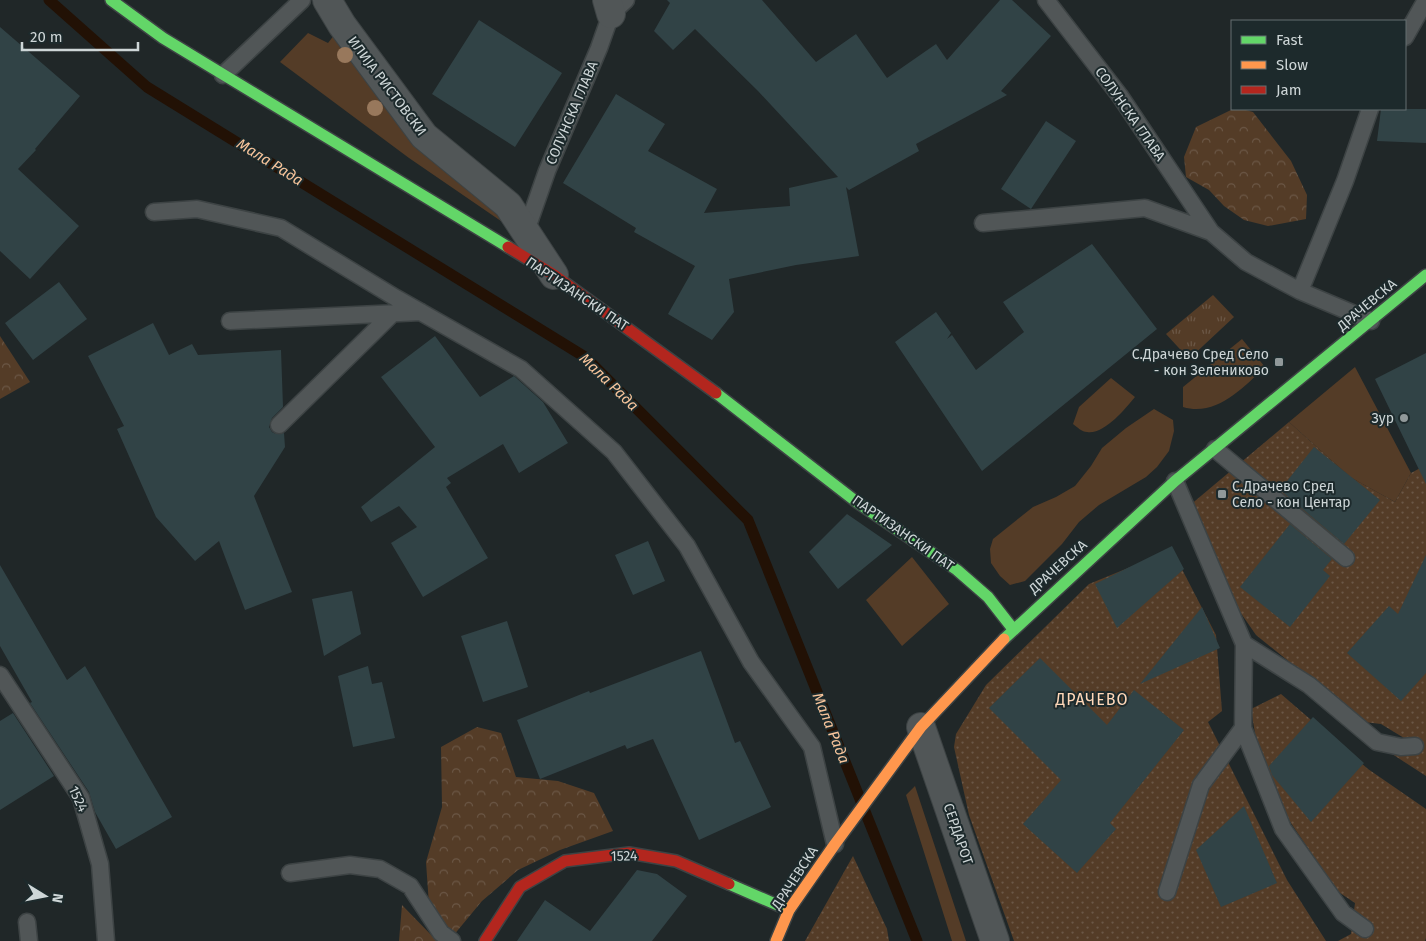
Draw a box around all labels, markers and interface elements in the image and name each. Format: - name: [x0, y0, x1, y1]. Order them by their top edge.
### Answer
- scale bar: [22, 20, 139, 52]
- legend: [1231, 20, 1406, 110]
- text: 20 m: [30, 28, 63, 46]
- text: Fast: [1276, 31, 1303, 49]
- street label: ИЛИЈА РИСТОВСКИ: [344, 33, 430, 139]
- text: Slow: [1276, 56, 1308, 74]
- street label: СОЛУНСКА ГЛАВА: [543, 59, 601, 167]
- street label: СОЛУНСКА ГЛАВА: [1091, 64, 1169, 164]
- text: Jam: [1276, 81, 1302, 99]
- water label: Мала Рада: [233, 135, 307, 189]
- street label: ПАРТИЗАНСКИ ПАТ: [522, 253, 632, 335]
- street label: ДРАЧЕВСКА: [1333, 275, 1400, 335]
- place label: С.Драчево Сред Село - кон Зелениково: [1132, 346, 1269, 379]
- water label: Мала Рада: [576, 350, 642, 414]
- marker: С.Драчево Сред Село - кон Зелениково: [1273, 356, 1285, 368]
- place label: Зур: [1372, 410, 1394, 427]
- marker: Зур: [1398, 412, 1410, 424]
- place label: С.Драчево Сред Село - кон Центар: [1232, 478, 1351, 511]
- marker: С.Драчево Сред Село - кон Центар: [1216, 488, 1228, 500]
- street label: ПАРТИЗАНСКИ ПАТ: [849, 492, 958, 575]
- street label: ДРАЧЕВСКА: [1025, 537, 1091, 598]
- water label: Мала Рада: [809, 690, 853, 766]
- district label: ДРАЧЕВО: [1054, 690, 1129, 709]
- street label: 1524: [65, 783, 92, 815]
- street label: СЕРДАРОТ: [940, 801, 977, 868]
- street label: ДРАЧЕВСКА: [768, 843, 822, 914]
- street label: 1524: [610, 847, 638, 865]
- north arrow: [20, 871, 70, 921]
- text: N: [48, 892, 66, 904]

